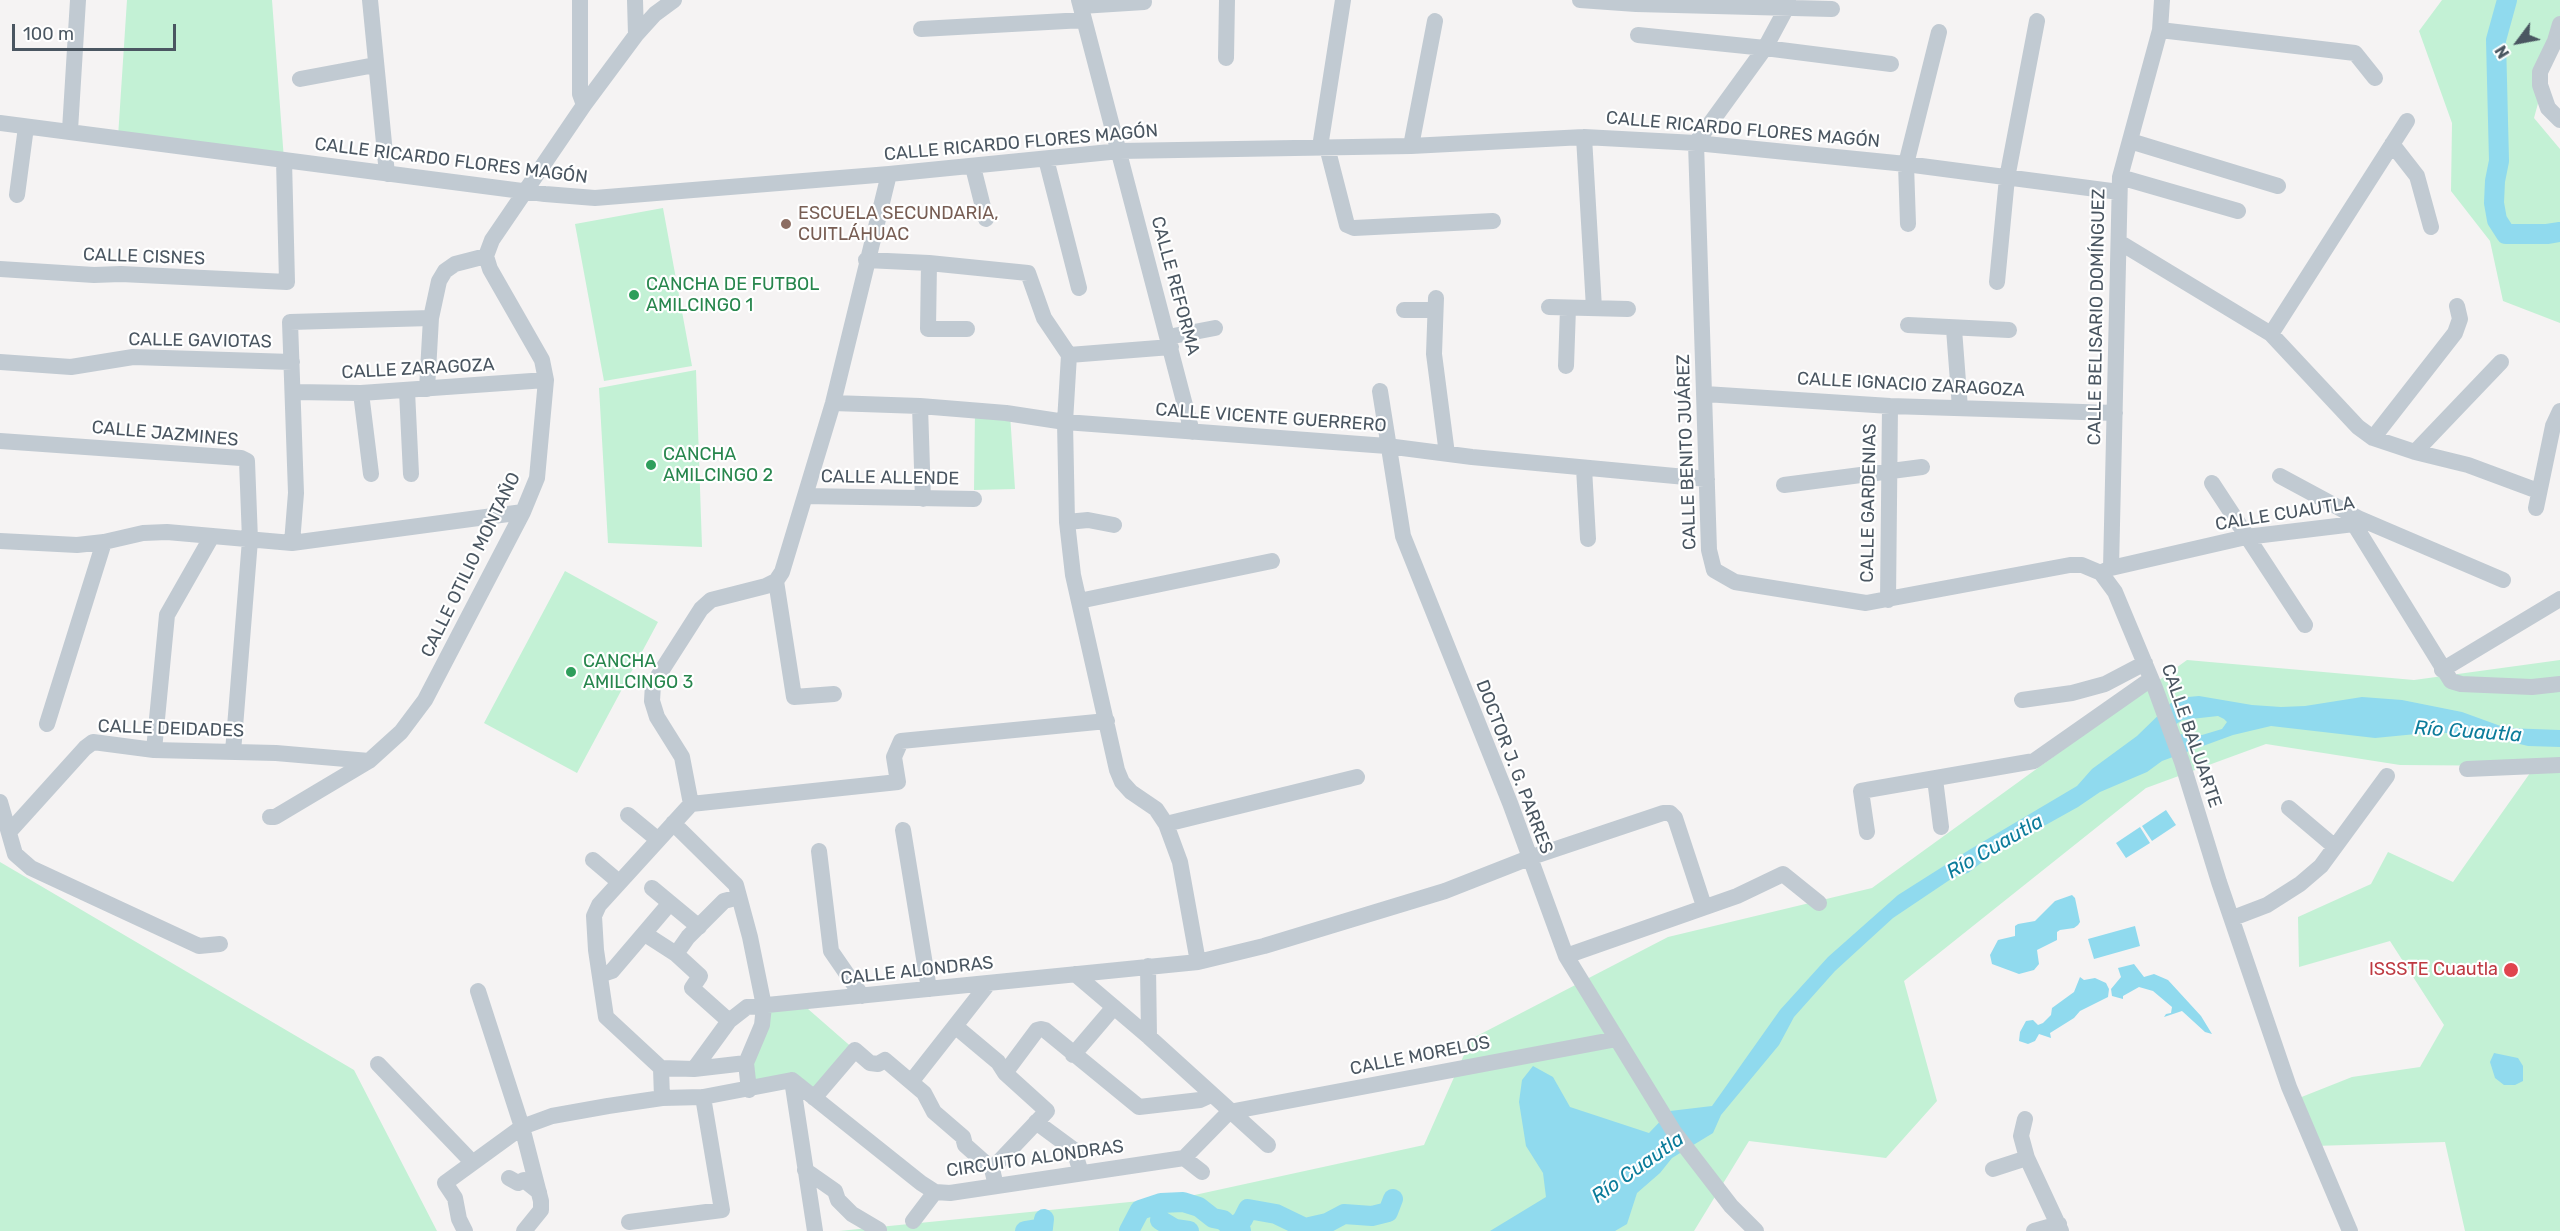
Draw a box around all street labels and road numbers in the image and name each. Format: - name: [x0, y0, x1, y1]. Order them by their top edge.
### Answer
- street label: CALLE RICARDO FLORES MAGÓN: [1605, 107, 1881, 153]
- street label: CALLE RICARDO FLORES MAGÓN: [883, 120, 1159, 166]
- street label: CALLE RICARDO FLORES MAGÓN: [313, 134, 589, 188]
- street label: CALLE BELISARIO DOMÍNGUEZ: [2084, 188, 2110, 446]
- street label: CALLE REFORMA: [1146, 214, 1204, 358]
- street label: CALLE CISNES: [83, 244, 205, 270]
- street label: CALLE GAVIOTAS: [128, 329, 272, 353]
- street label: CALLE ZARAGOZA: [341, 354, 495, 384]
- street label: CALLE BENITO JUÁREZ: [1673, 354, 1701, 550]
- street label: CALLE IGNACIO ZARAGOZA: [1797, 368, 2025, 402]
- street label: CALLE VICENTE GUERRERO: [1155, 399, 1387, 437]
- street label: CALLE JAZMINES: [91, 417, 239, 451]
- street label: CALLE GARDENIAS: [1857, 423, 1881, 583]
- street label: CALLE ALLENDE: [821, 466, 959, 490]
- street label: CALLE OTILIO MONTAÑO: [417, 469, 525, 661]
- street label: CALLE CUAUTLA: [2214, 492, 2356, 536]
- street label: CALLE BALUARTE: [2156, 661, 2226, 811]
- street label: DOCTOR J. G. PARRES: [1471, 677, 1557, 857]
- street label: CALLE DEIDADES: [97, 716, 245, 742]
- street label: CALLE ALONDRAS: [840, 952, 994, 990]
- street label: CALLE MORELOS: [1348, 1032, 1492, 1080]
- street label: CIRCUITO ALONDRAS: [945, 1136, 1125, 1182]

